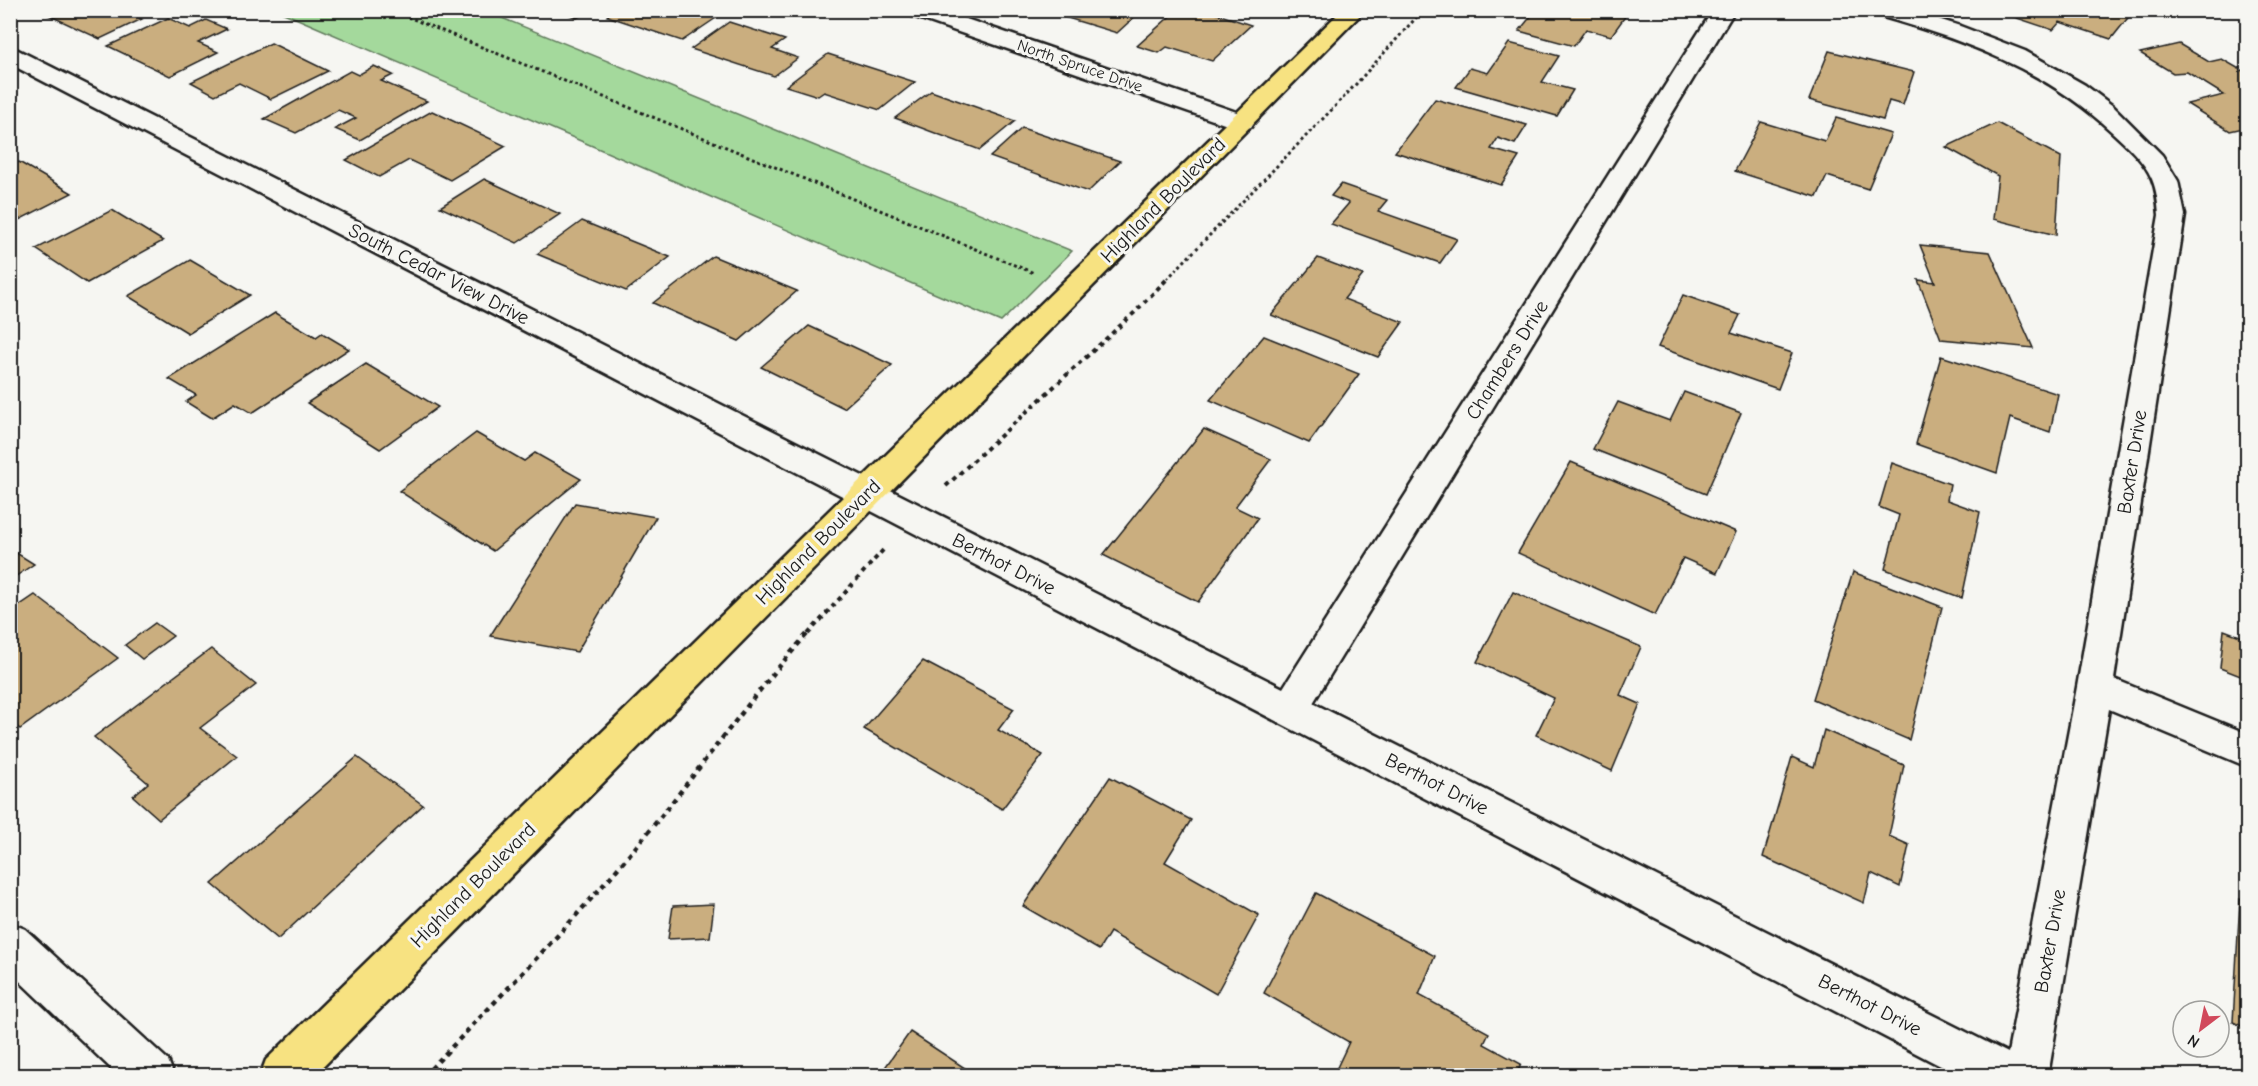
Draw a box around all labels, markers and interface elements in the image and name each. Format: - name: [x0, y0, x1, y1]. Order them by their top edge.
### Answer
- street label: North Spruce Drive: [1015, 36, 1145, 96]
- street label: Highland Boulevard: [1096, 133, 1230, 267]
- street label: South Cedar View Drive: [345, 218, 533, 330]
- street label: Chambers Drive: [1461, 296, 1553, 424]
- street label: Baxter Drive: [2112, 408, 2152, 516]
- street label: Highland Boulevard: [751, 475, 885, 609]
- street label: Berthot Drive: [949, 528, 1059, 600]
- street label: Berthot Drive: [1382, 748, 1492, 820]
- street label: Highland Boulevard: [406, 818, 540, 952]
- street label: Baxter Drive: [2030, 887, 2070, 995]
- street label: Berthot Drive: [1815, 969, 1925, 1041]
- north arrow: [2171, 999, 2231, 1059]
- text: N: [2184, 1030, 2203, 1051]

